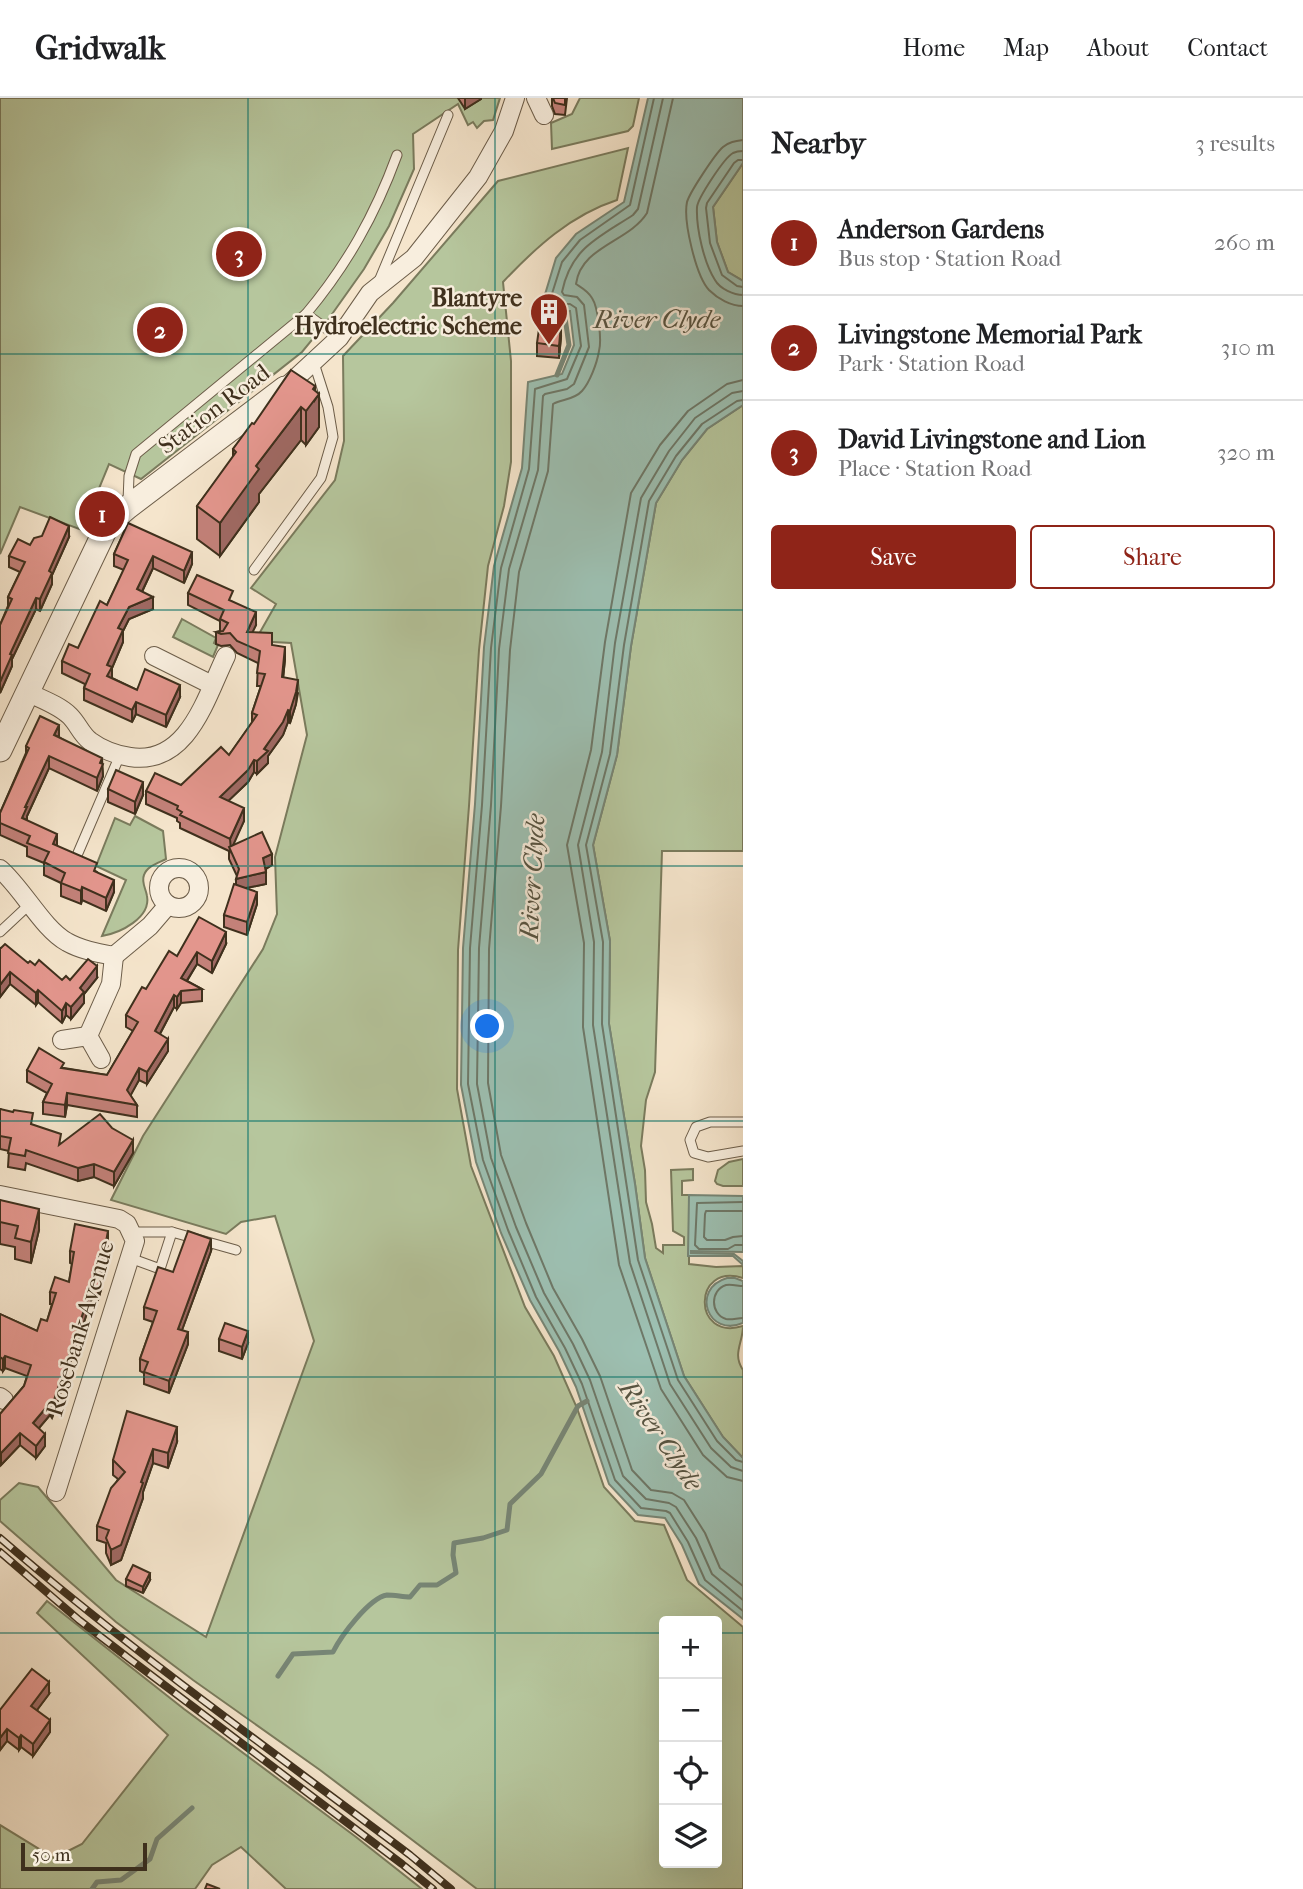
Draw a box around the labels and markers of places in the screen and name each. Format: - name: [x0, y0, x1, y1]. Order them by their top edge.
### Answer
- pin: 3: [216, 228, 262, 280]
- place label: Blantyre Hydroelectric Scheme: [294, 284, 522, 340]
- building icon: Blantyre Hydroelectric Scheme: [528, 291, 570, 346]
- pin: 2: [137, 304, 183, 356]
- pin: 1: [79, 488, 125, 540]

